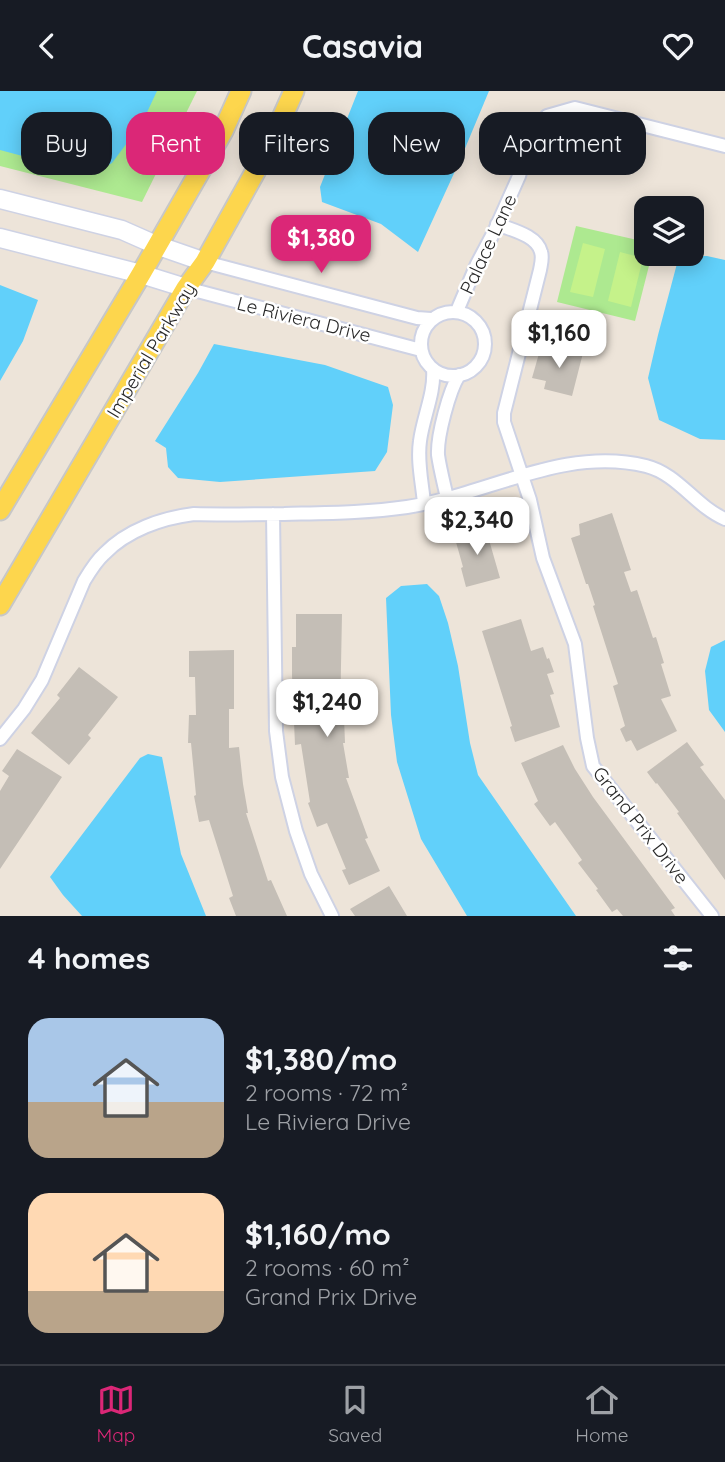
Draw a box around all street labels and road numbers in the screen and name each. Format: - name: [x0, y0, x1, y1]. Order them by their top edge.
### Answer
- street label: Palace Lane: [454, 190, 522, 298]
- street label: Imperial Parkway: [101, 278, 201, 422]
- street label: Le Riviera Drive: [235, 291, 373, 347]
- street label: Grand Prix Drive: [588, 762, 694, 888]

